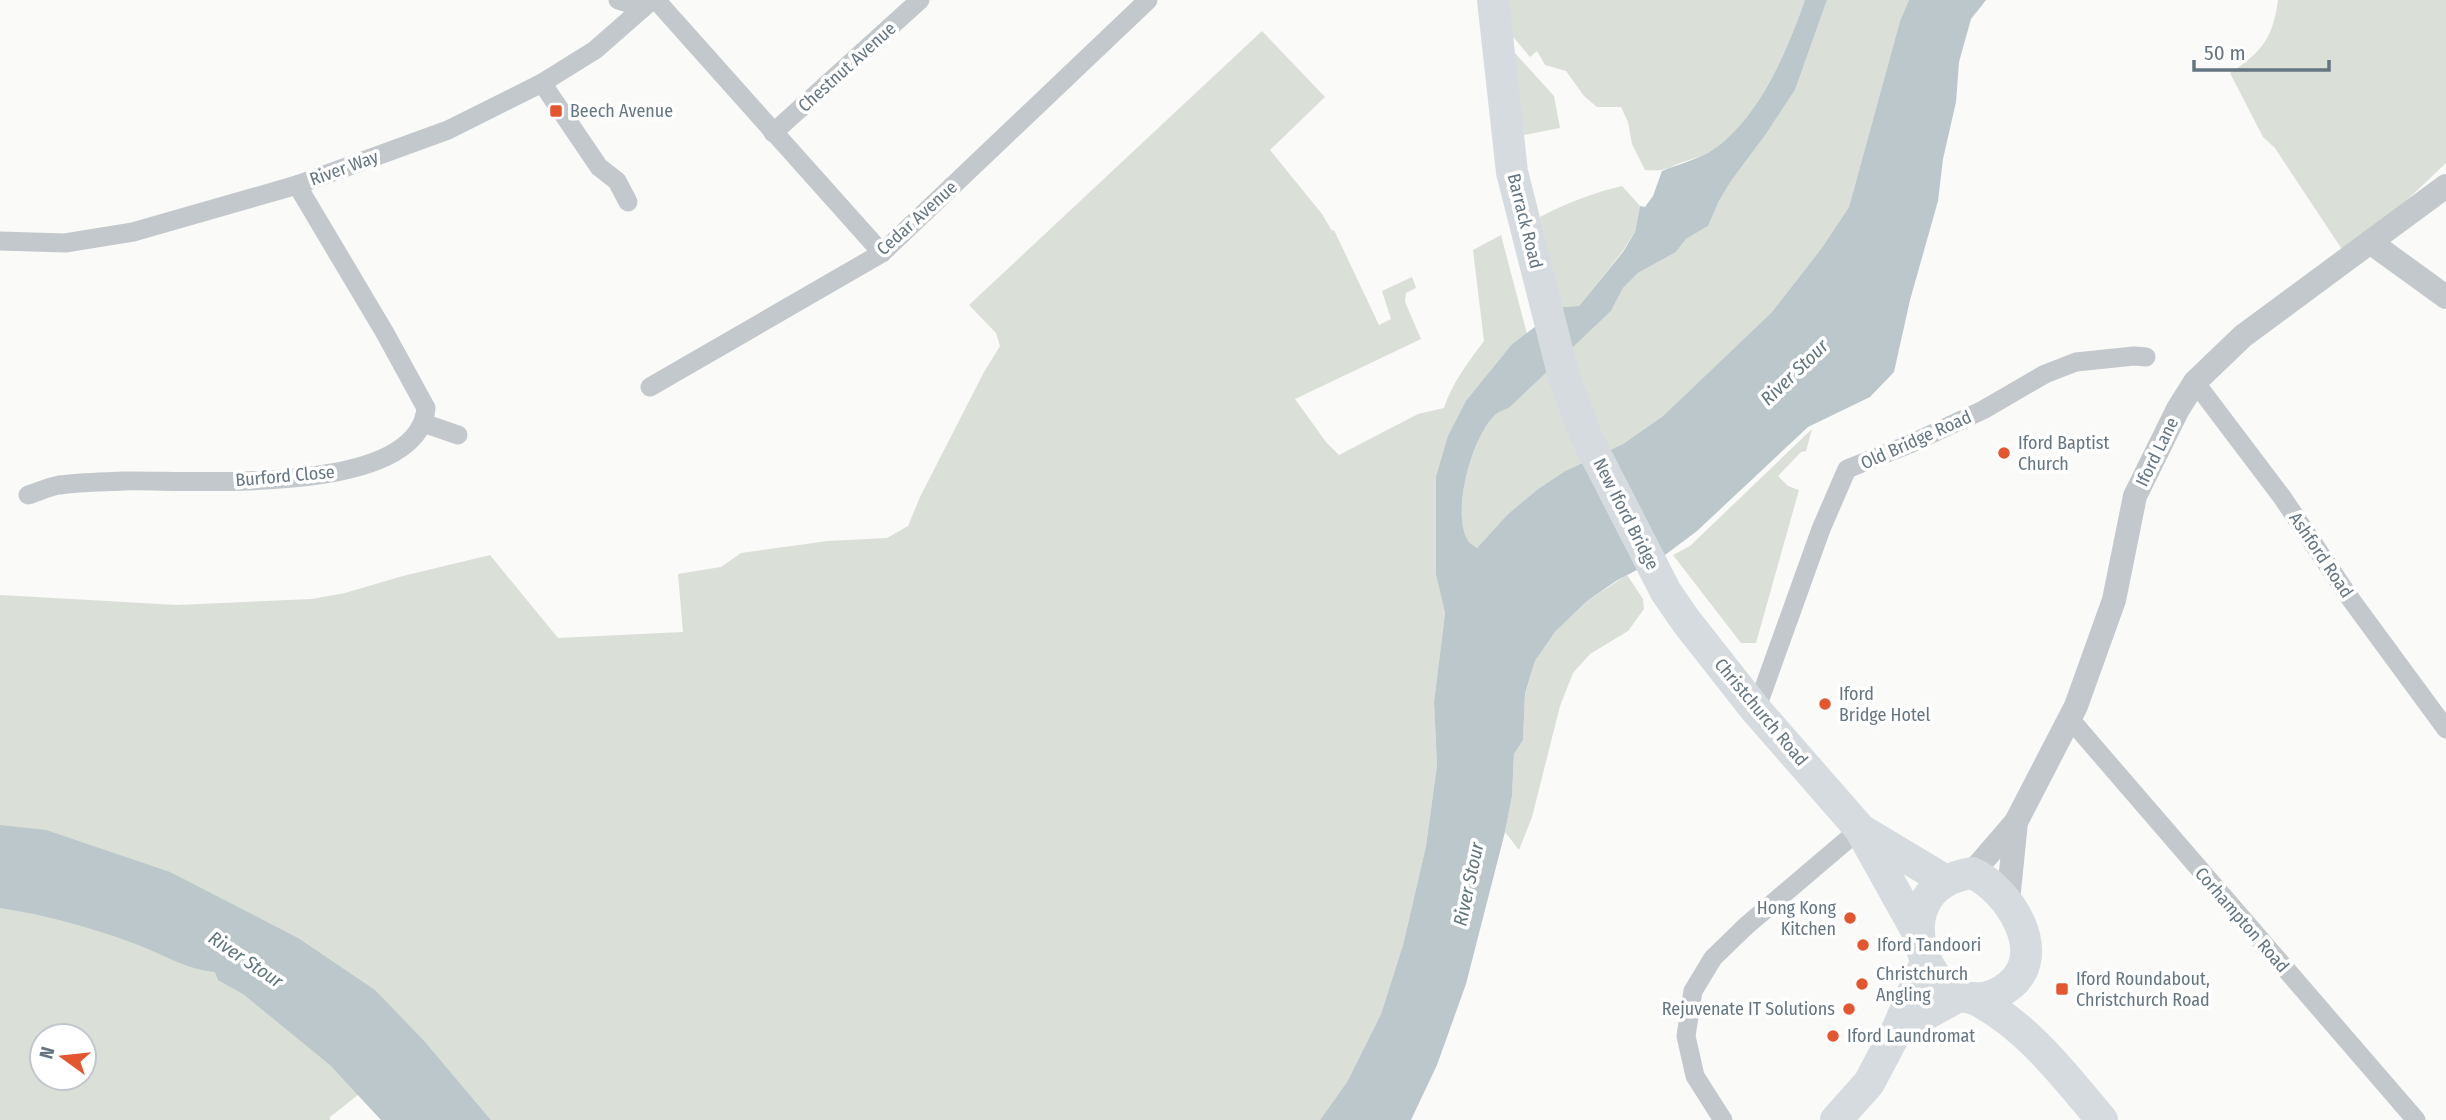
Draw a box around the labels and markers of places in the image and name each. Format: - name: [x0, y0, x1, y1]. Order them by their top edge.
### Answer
- place label: Beech Avenue: [570, 100, 673, 122]
- marker: Beech Avenue: [548, 103, 564, 119]
- place label: Iford Baptist Church: [2018, 432, 2110, 475]
- marker: Iford Baptist Church: [1996, 445, 2012, 461]
- place label: Iford Bridge Hotel: [1839, 683, 1930, 726]
- marker: Iford Bridge Hotel: [1817, 696, 1833, 712]
- place label: Hong Kong Kitchen: [1757, 897, 1837, 940]
- marker: Hong Kong Kitchen: [1842, 910, 1858, 926]
- place label: Iford Tandoori: [1877, 934, 1981, 956]
- marker: Iford Tandoori: [1855, 937, 1871, 953]
- place label: Christchurch Angling: [1876, 963, 1968, 1006]
- place label: Iford Roundabout, Christchurch Road: [2076, 968, 2210, 1011]
- marker: Christchurch Angling: [1854, 976, 1870, 992]
- marker: Iford Roundabout, Christchurch Road: [2054, 981, 2070, 997]
- place label: Rejuvenate IT Solutions: [1662, 998, 1835, 1020]
- marker: Rejuvenate IT Solutions: [1841, 1001, 1857, 1017]
- place label: Iford Laundromat: [1847, 1025, 1975, 1047]
- marker: Iford Laundromat: [1825, 1028, 1841, 1044]

